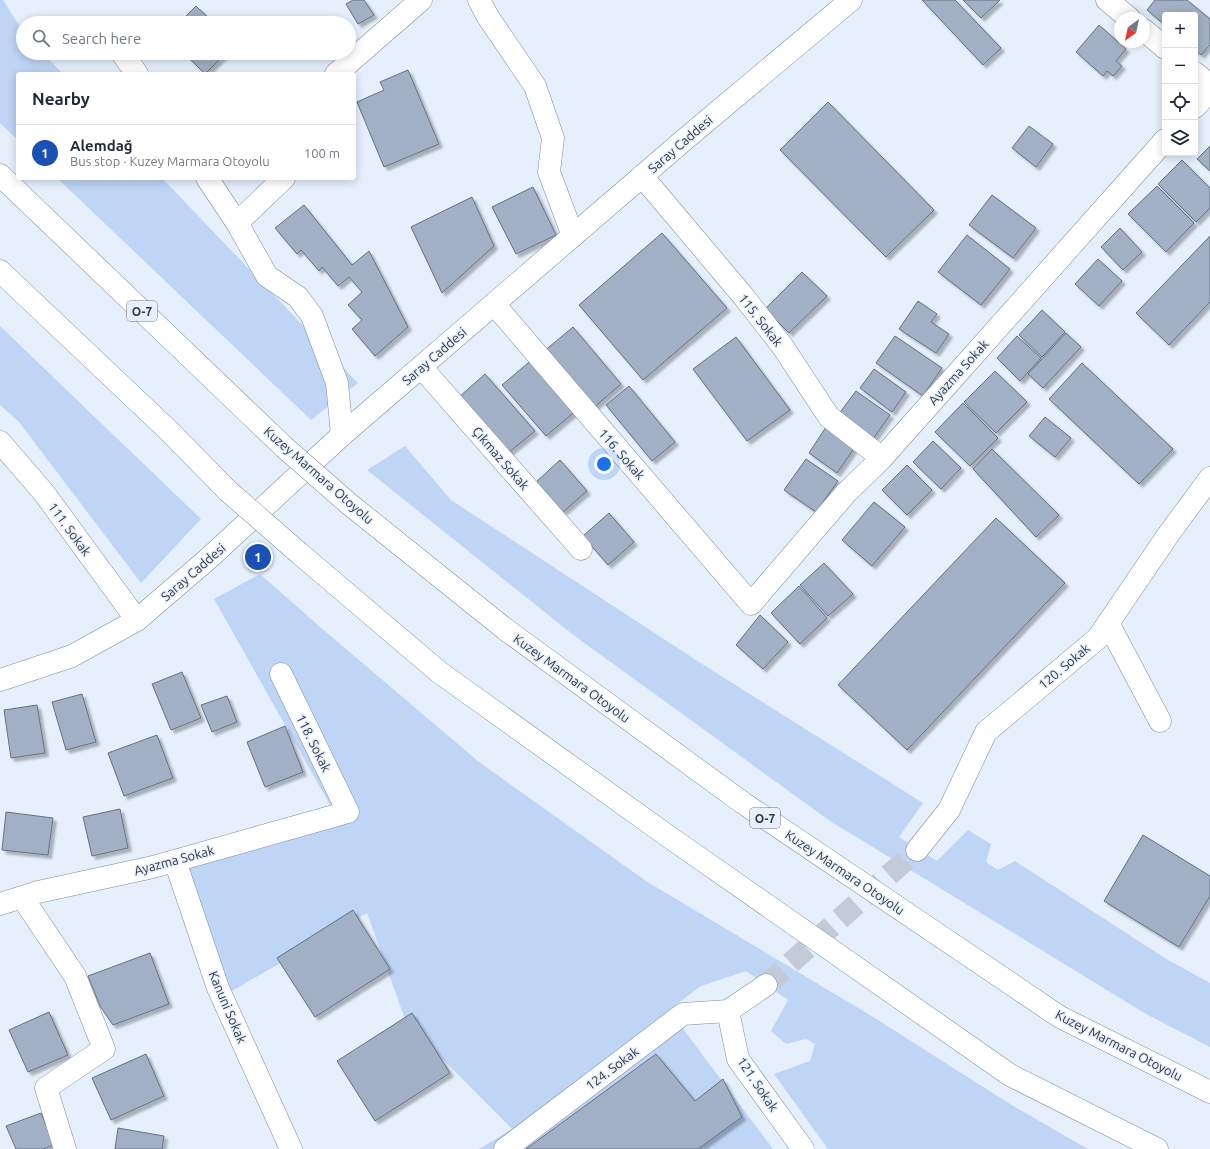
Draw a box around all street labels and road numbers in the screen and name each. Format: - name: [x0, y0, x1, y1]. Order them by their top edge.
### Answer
- street label: Saray Caddesi: [645, 112, 715, 176]
- street label: 115. Sokak: [736, 291, 786, 349]
- road number: O-7: [127, 301, 157, 321]
- street label: Saray Caddesi: [399, 324, 469, 388]
- street label: Ayazma Sokak: [925, 336, 991, 407]
- street label: Kuzey Marmara Otoyolu: [261, 424, 377, 526]
- street label: Çıkmaz Sokak: [470, 424, 532, 493]
- street label: 116. Sokak: [596, 426, 648, 482]
- street label: 111. Sokak: [46, 500, 94, 559]
- street label: Saray Caddesi: [158, 540, 228, 604]
- street label: Kuzey Marmara Otoyolu: [511, 631, 633, 725]
- street label: 120. Sokak: [1036, 640, 1093, 691]
- street label: 118. Sokak: [294, 712, 334, 774]
- road number: O-7: [750, 808, 780, 828]
- street label: Kuzey Marmara Otoyolu: [783, 827, 907, 917]
- street label: Ayazma Sokak: [132, 842, 216, 877]
- street label: Kanuni Sokak: [206, 969, 250, 1046]
- street label: Kuzey Marmara Otoyolu: [1053, 1007, 1185, 1083]
- street label: 124. Sokak: [583, 1043, 641, 1092]
- street label: 121. Sokak: [735, 1054, 781, 1114]

